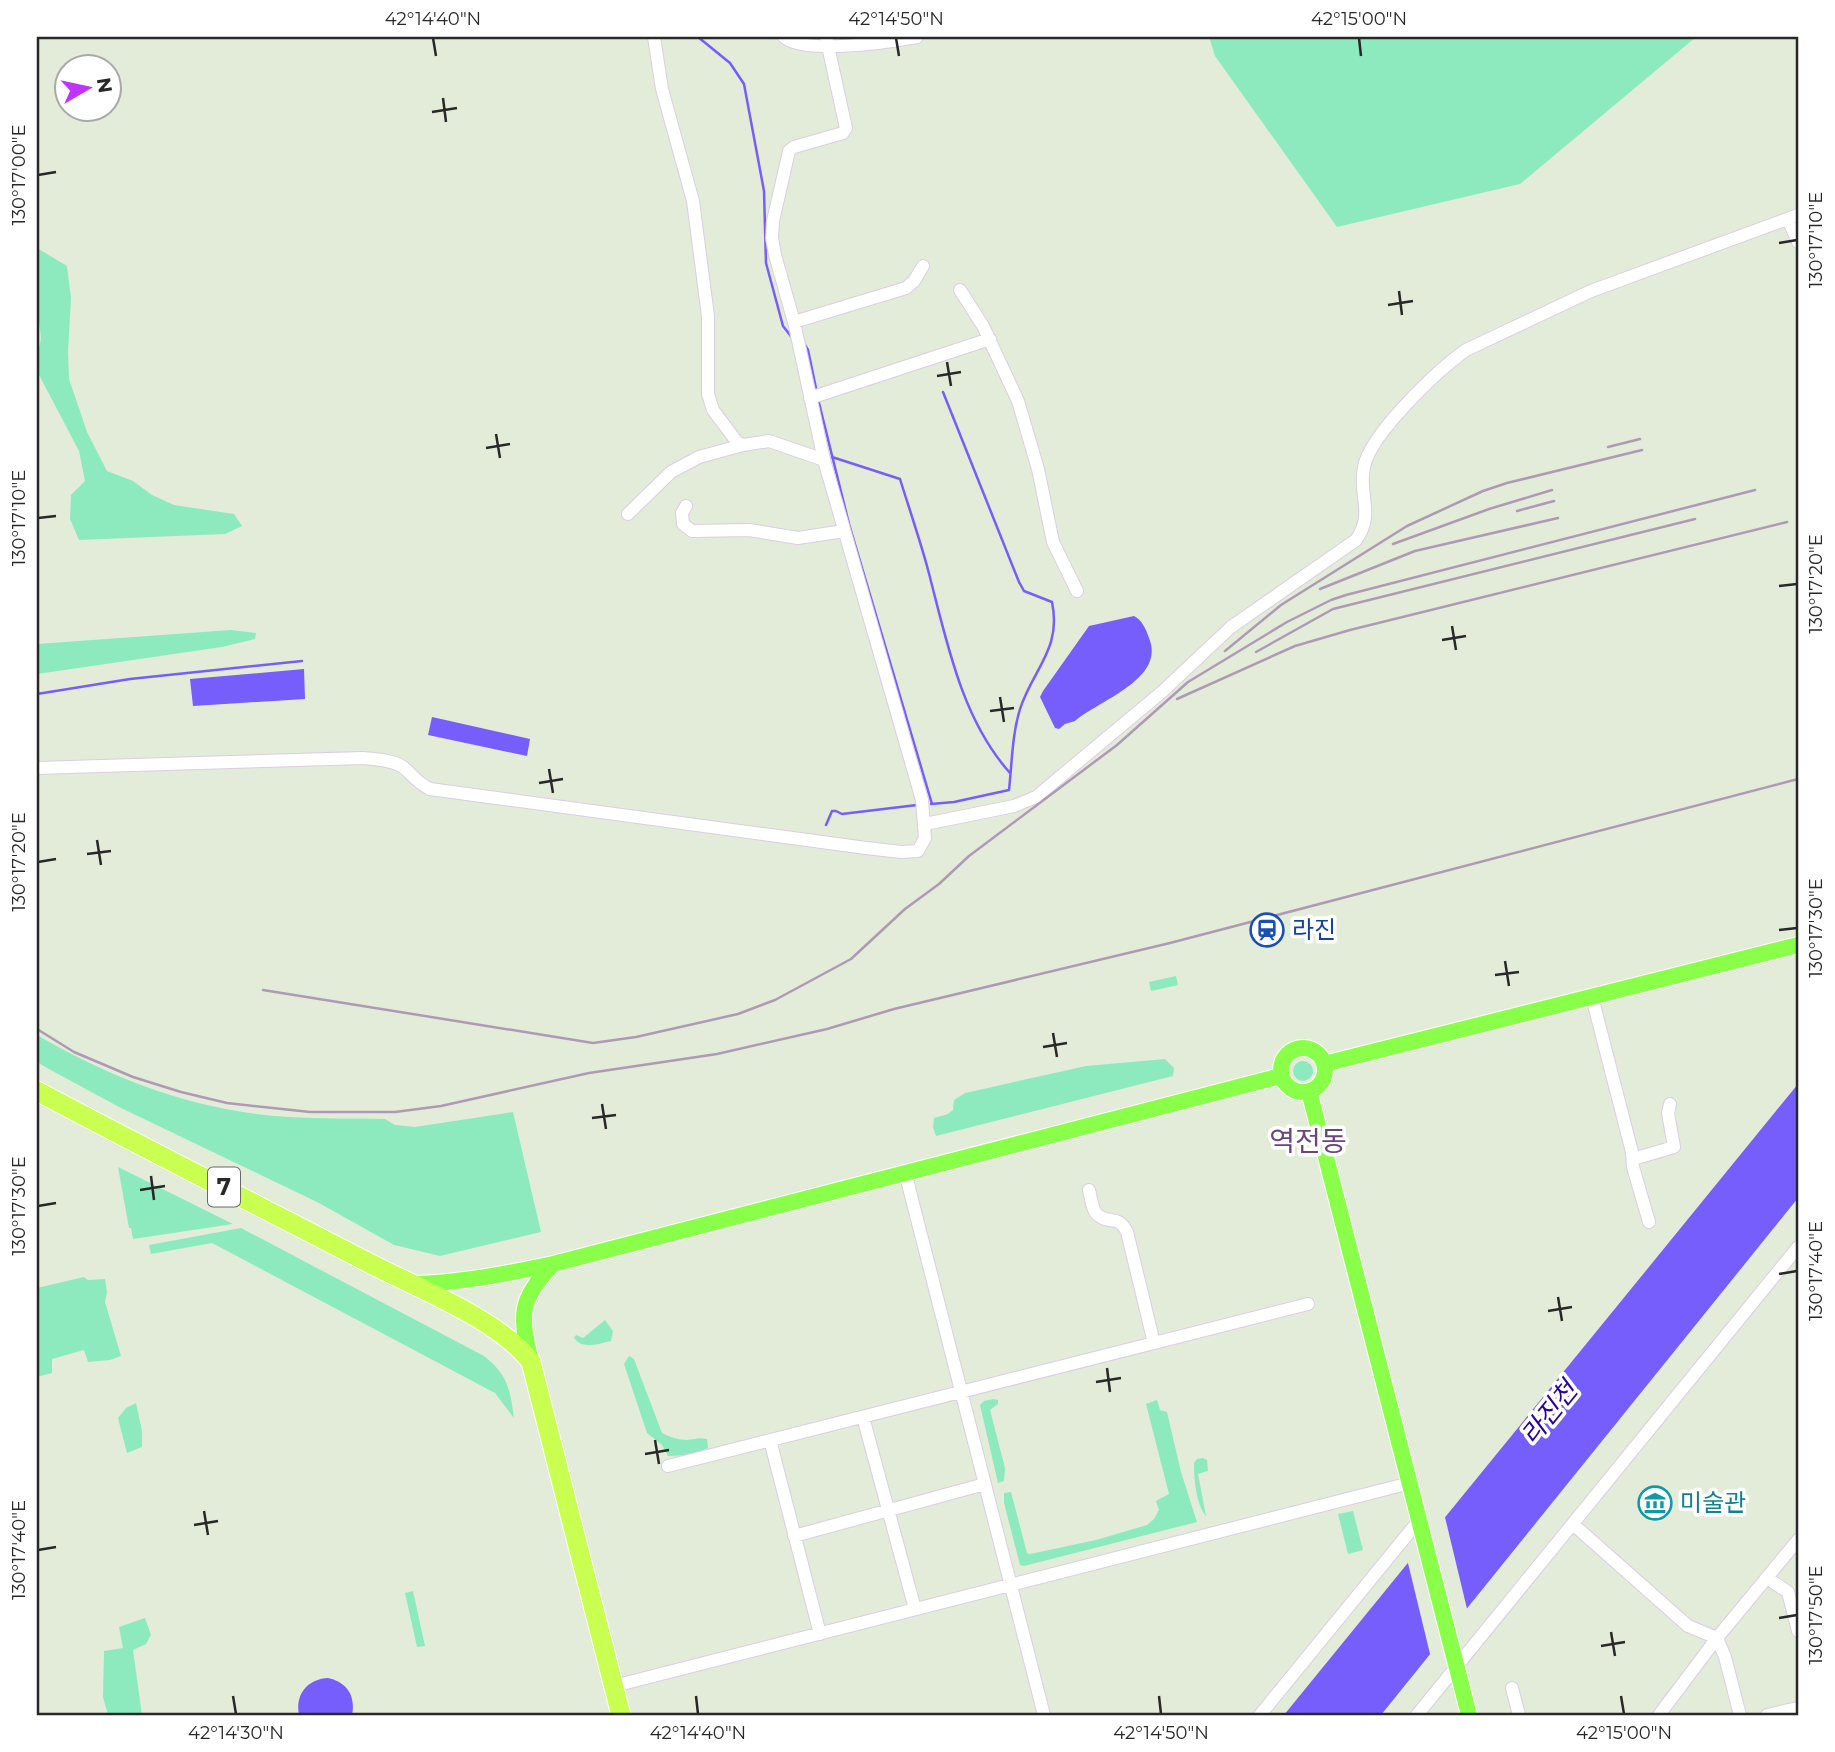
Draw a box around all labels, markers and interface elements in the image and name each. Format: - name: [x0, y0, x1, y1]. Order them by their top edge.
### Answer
- text: 42°14'40"N: [385, 8, 481, 30]
- text: 42°14'50"N: [848, 8, 944, 30]
- text: 42°15'00"N: [1311, 8, 1407, 30]
- north arrow: [52, 52, 122, 122]
- text: N: [92, 76, 117, 95]
- text: 130°17'00"E: [8, 124, 30, 226]
- text: 130°17'10"E: [1805, 192, 1827, 288]
- text: 130°17'10"E: [8, 470, 30, 566]
- text: 130°17'20"E: [1805, 534, 1827, 634]
- text: 130°17'20"E: [8, 812, 30, 912]
- text: 130°17'30"E: [1805, 878, 1827, 978]
- station icon: 라진: [1248, 911, 1286, 949]
- place label: 라진: [1292, 915, 1336, 944]
- district label: 역전동: [1269, 1124, 1347, 1158]
- text: 130°17'30"E: [8, 1156, 30, 1256]
- road number: 7: [208, 1168, 240, 1206]
- text: 130°17'40"E: [1805, 1221, 1827, 1321]
- water label: 라진천: [1514, 1373, 1586, 1451]
- museum icon: 미술관: [1636, 1484, 1674, 1522]
- place label: 미술관: [1680, 1488, 1746, 1517]
- text: 130°17'40"E: [8, 1500, 30, 1600]
- text: 130°17'50"E: [1805, 1565, 1827, 1665]
- text: 42°14'30"N: [188, 1722, 284, 1744]
- text: 42°14'40"N: [650, 1722, 746, 1744]
- text: 42°14'50"N: [1113, 1722, 1209, 1744]
- text: 42°15'00"N: [1576, 1722, 1672, 1744]

